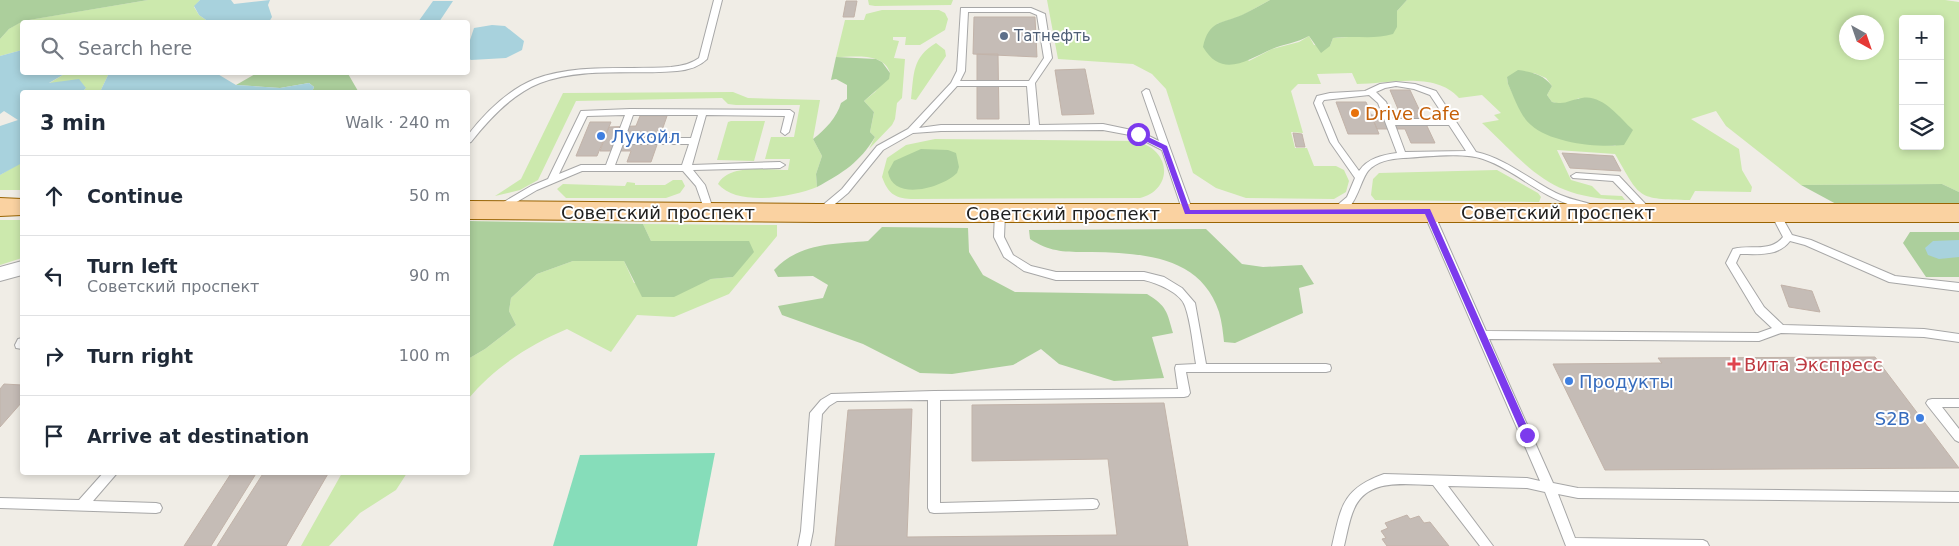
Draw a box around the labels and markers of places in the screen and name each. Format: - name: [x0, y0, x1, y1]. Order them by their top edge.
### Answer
- place label: Татнефть: [1013, 27, 1091, 45]
- marker: Татнефть: [998, 30, 1010, 42]
- place label: Drive Cafe: [1365, 103, 1460, 124]
- marker: Drive Cafe: [1349, 107, 1361, 119]
- place label: Лукойл: [611, 126, 680, 147]
- marker: Лукойл: [595, 130, 607, 142]
- place label: Вита Экспресс: [1744, 354, 1883, 375]
- marker: Вита Экспресс: [1728, 358, 1740, 370]
- place label: Продукты: [1579, 371, 1674, 392]
- marker: Продукты: [1563, 375, 1575, 387]
- place label: S2B: [1875, 408, 1910, 429]
- marker: S2B: [1914, 412, 1926, 424]

